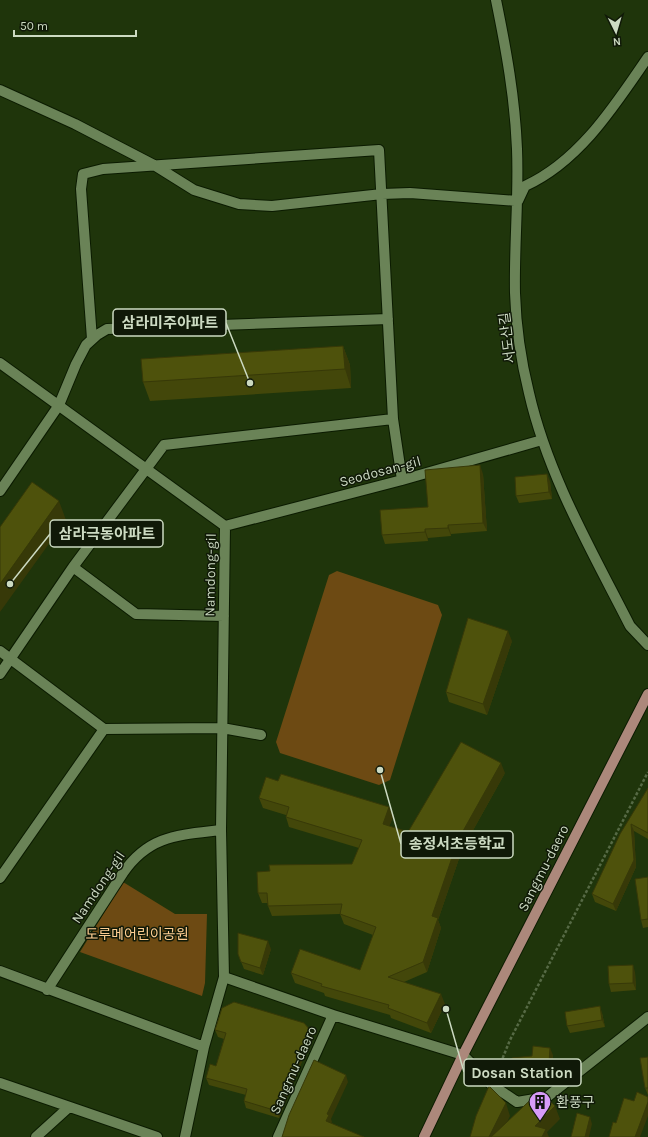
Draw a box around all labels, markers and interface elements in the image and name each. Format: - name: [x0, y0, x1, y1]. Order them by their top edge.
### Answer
- scale bar: [14, 12, 136, 38]
- north arrow: [596, 12, 636, 52]
- text: 50 m: [20, 19, 48, 33]
- text: N: [612, 35, 621, 48]
- callout: 삼라미주아파트: [113, 309, 226, 336]
- street label: 서도산길: [496, 311, 519, 365]
- text: 삼라미주아파트: [122, 314, 218, 332]
- street label: Seodosan-gil: [338, 452, 423, 491]
- callout: 삼라극동아파트: [50, 520, 163, 547]
- text: 삼라극동아파트: [59, 525, 155, 543]
- street label: Namdong-gil: [201, 533, 220, 617]
- street label: Sangmu-daero: [514, 822, 573, 914]
- callout: 송정서초등학교: [401, 831, 513, 858]
- text: 송정서초등학교: [409, 835, 505, 853]
- street label: Namdong-gil: [68, 848, 129, 927]
- park label: 도루메어린이공원: [85, 926, 189, 943]
- street label: Sangmu-daero: [266, 1023, 321, 1117]
- callout: Dosan Station: [464, 1059, 581, 1086]
- text: Dosan Station: [471, 1064, 573, 1082]
- building icon: 환풍구: [527, 1089, 553, 1122]
- place label: 환풍구: [556, 1094, 595, 1111]

